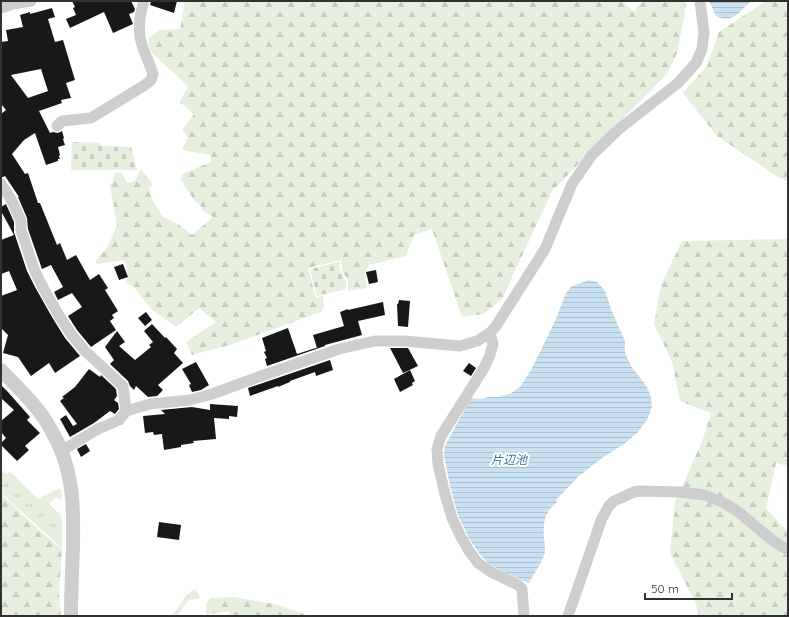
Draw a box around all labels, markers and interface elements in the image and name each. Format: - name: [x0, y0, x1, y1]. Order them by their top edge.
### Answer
- water label: 片辺池: [491, 452, 528, 467]
- scale bar: [645, 575, 732, 601]
- text: 50 m: [651, 581, 679, 596]

